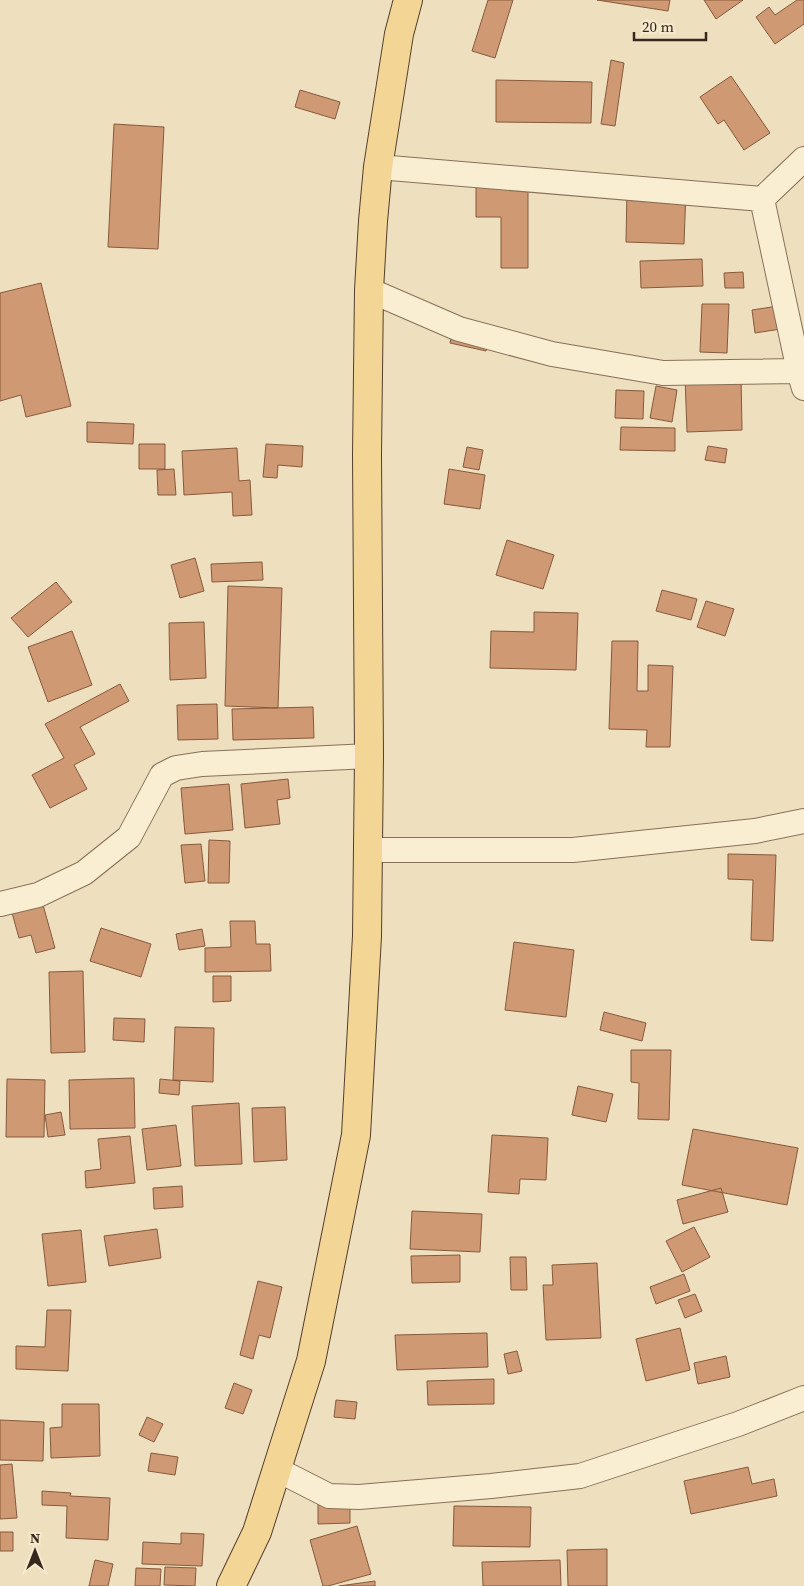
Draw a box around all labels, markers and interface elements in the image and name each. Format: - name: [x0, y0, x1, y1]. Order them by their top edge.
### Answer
- scale bar: [634, 10, 706, 42]
- text: 20 m: [642, 16, 674, 37]
- north arrow: [10, 1526, 60, 1576]
- text: N: [30, 1528, 40, 1548]

